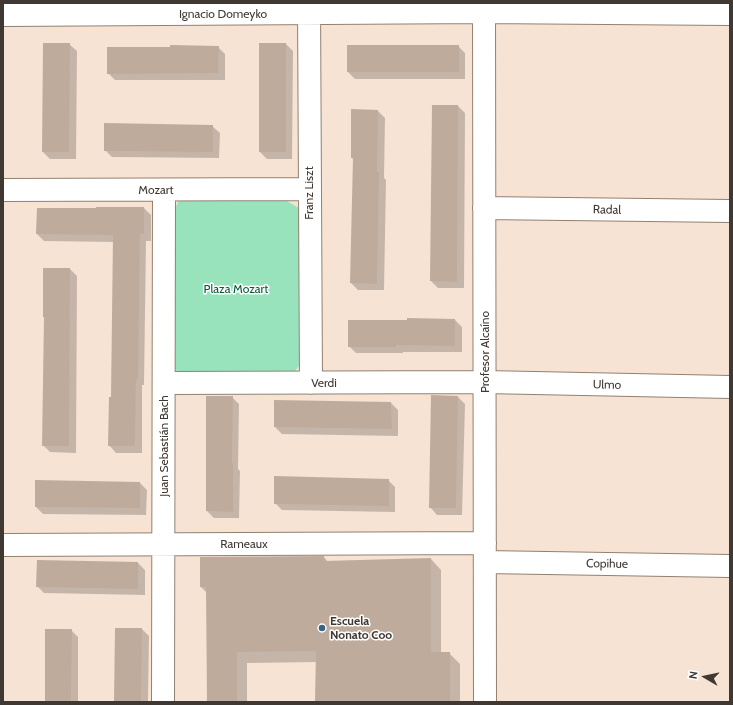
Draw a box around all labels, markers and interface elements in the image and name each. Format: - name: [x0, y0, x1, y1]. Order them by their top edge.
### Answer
- street label: Ignacio Domeyko: [179, 7, 267, 21]
- street label: Franz Liszt: [302, 166, 316, 220]
- street label: Mozart: [138, 183, 174, 197]
- street label: Radal: [593, 203, 621, 217]
- park label: Plaza Mozart: [204, 282, 268, 296]
- street label: Profesor Alcaíno: [478, 311, 492, 393]
- street label: Verdi: [311, 376, 337, 390]
- street label: Ulmo: [593, 378, 621, 392]
- street label: Juan Sebastián Bach: [157, 395, 171, 497]
- street label: Rameaux: [220, 537, 268, 551]
- street label: Copihue: [586, 556, 628, 572]
- place label: Escuela Nonato Coo: [330, 614, 392, 642]
- marker: Escuela Nonato Coo: [317, 623, 327, 633]
- north arrow: [685, 657, 725, 697]
- text: N: [686, 670, 701, 680]

